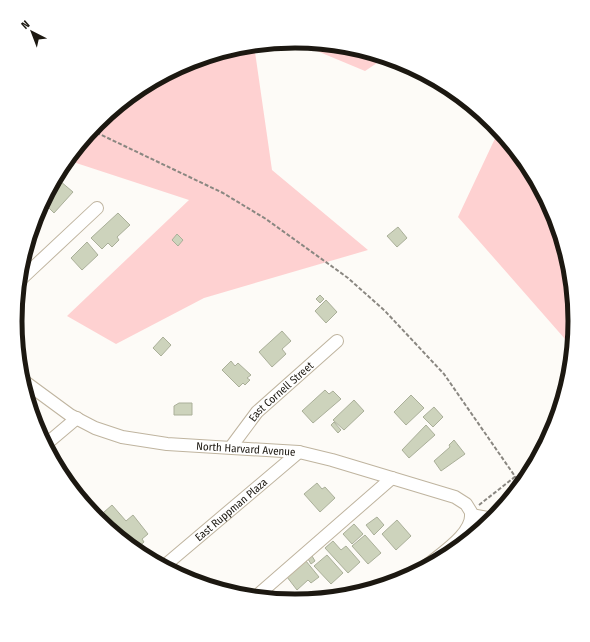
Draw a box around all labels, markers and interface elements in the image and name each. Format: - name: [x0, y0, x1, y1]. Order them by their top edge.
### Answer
- north arrow: [12, 12, 52, 52]
- text: N: [19, 18, 32, 32]
- street label: East Cornell Street: [246, 358, 316, 424]
- street label: North Harvard Avenue: [196, 439, 296, 458]
- street label: East Ruppman Plaza: [192, 475, 270, 544]

